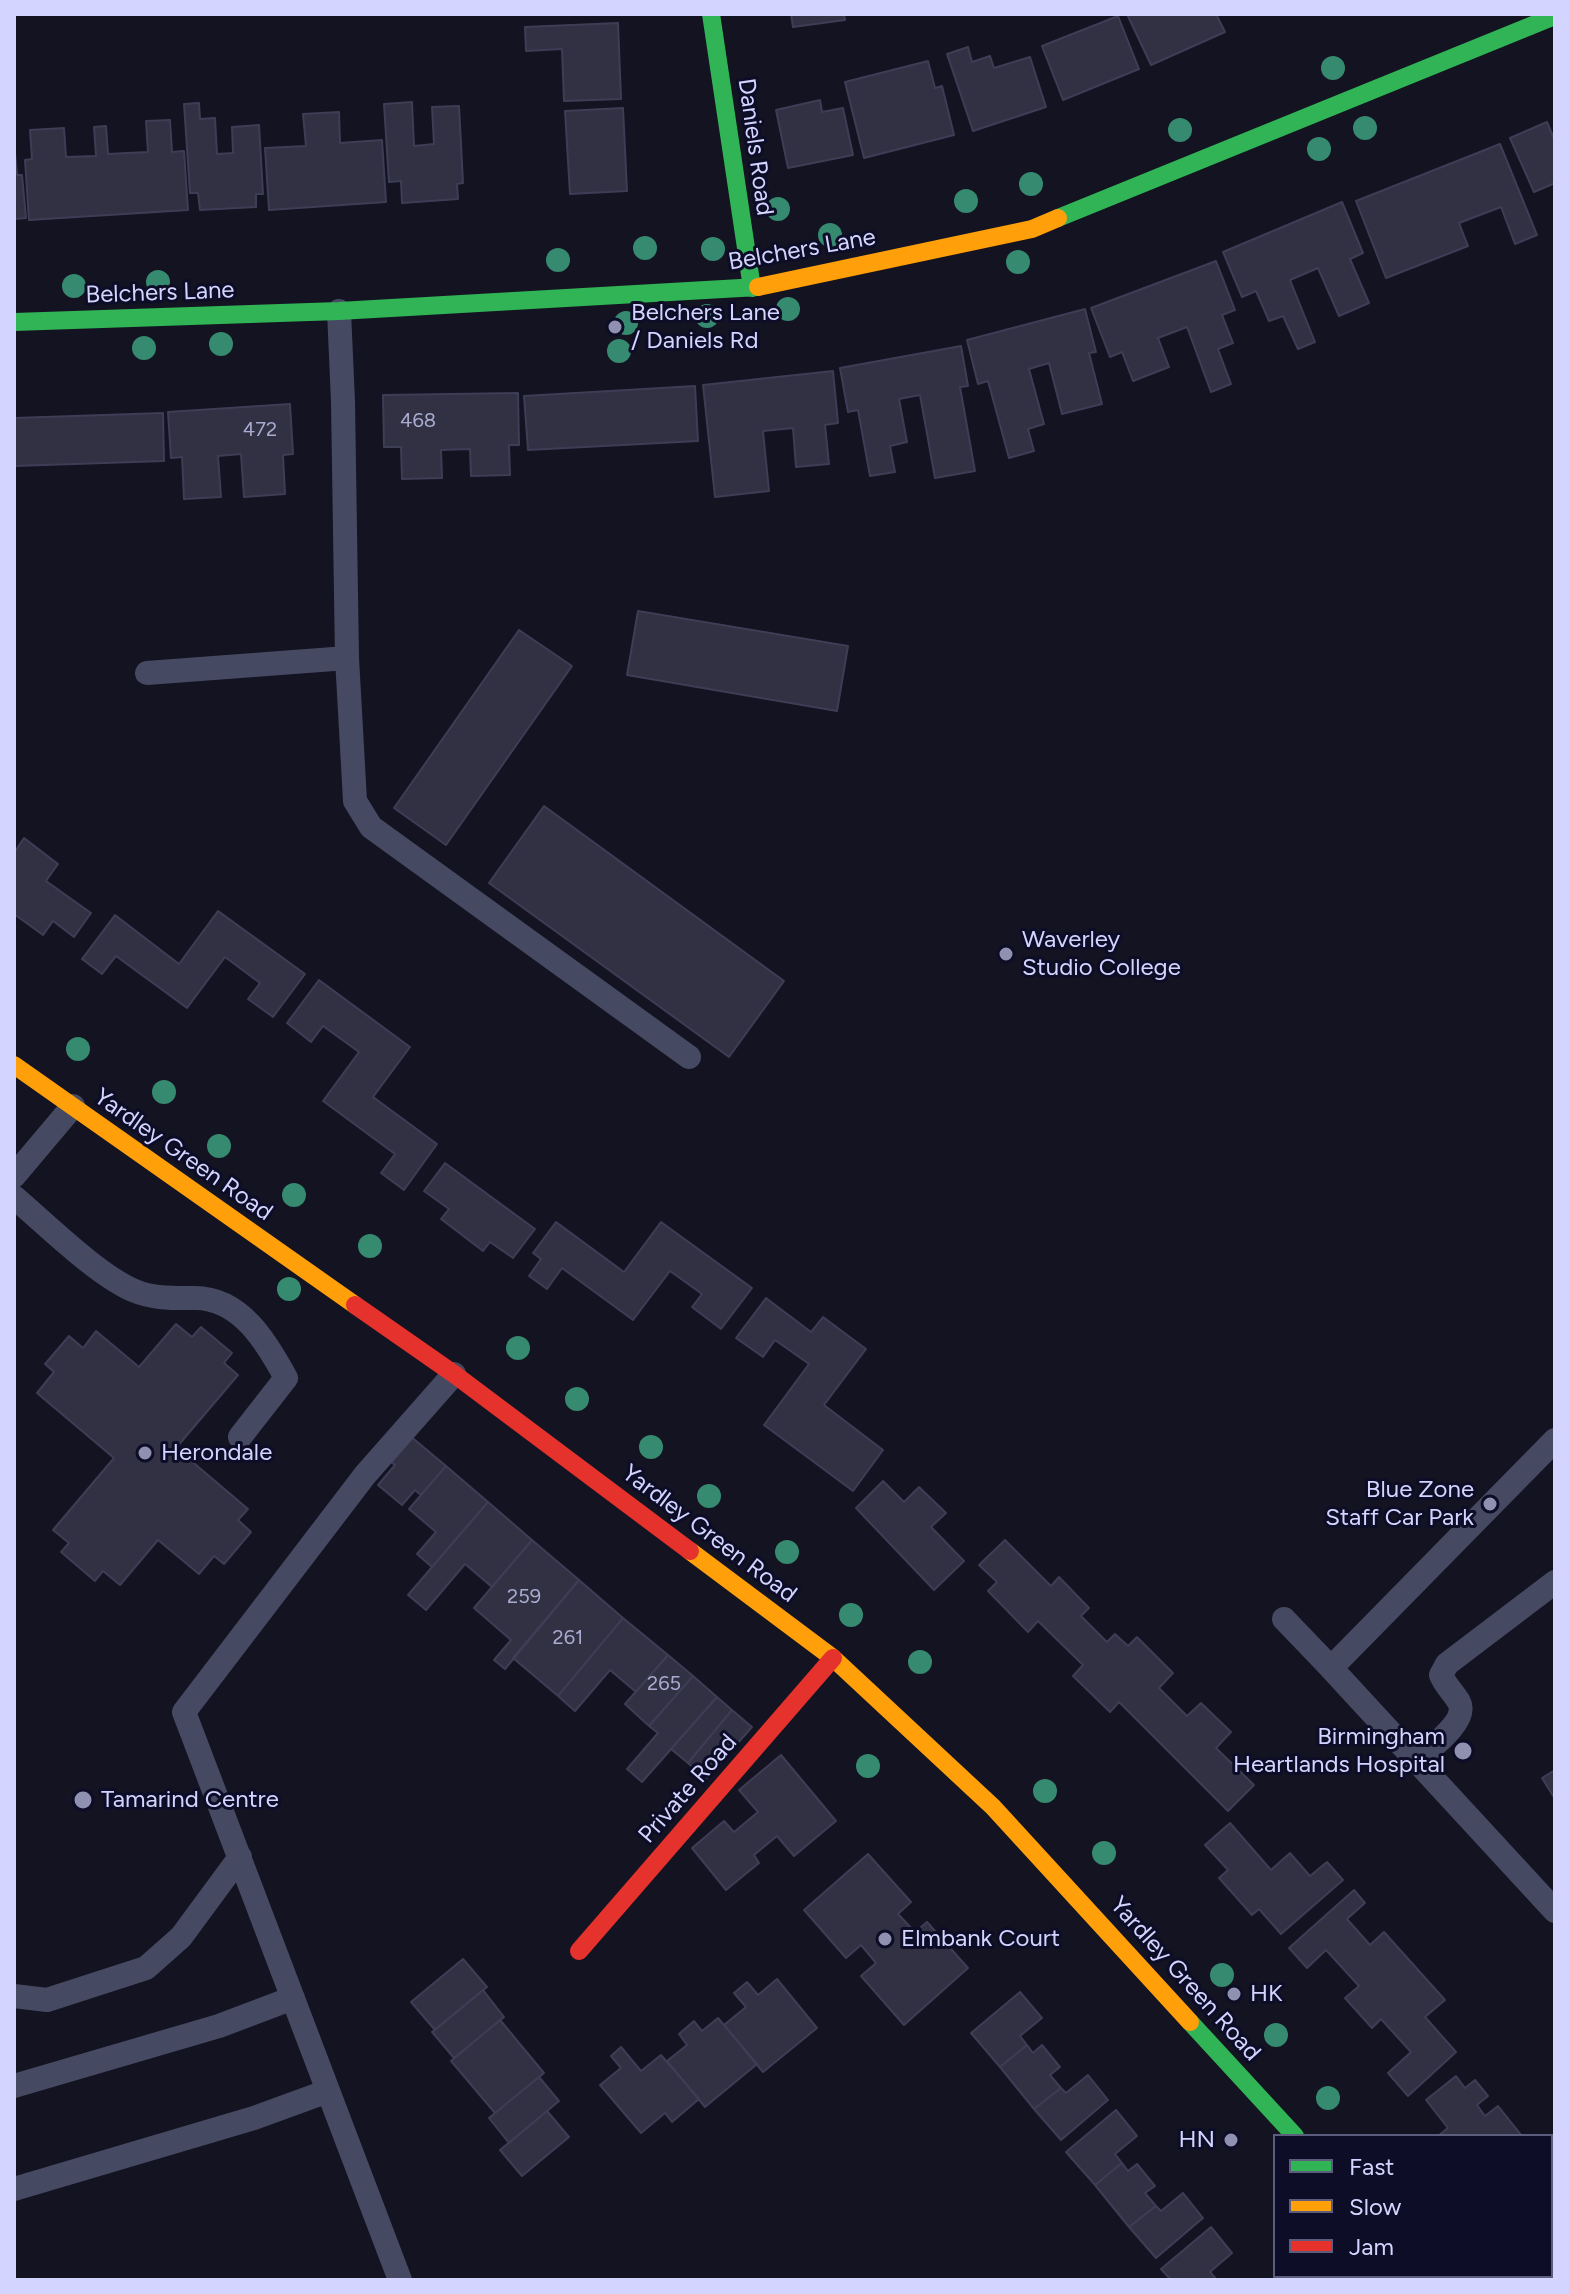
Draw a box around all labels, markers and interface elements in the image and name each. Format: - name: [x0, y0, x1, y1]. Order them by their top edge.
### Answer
- street label: Daniels Road: [731, 76, 779, 218]
- street label: Belchers Lane: [726, 223, 878, 277]
- street label: Belchers Lane: [85, 276, 235, 310]
- place label: Belchers Lane / Daniels Rd: [631, 299, 780, 355]
- marker: Belchers Lane / Daniels Rd: [606, 318, 624, 336]
- house number: 468: [400, 409, 436, 433]
- house number: 472: [243, 418, 277, 442]
- place label: Waverley Studio College: [1022, 926, 1181, 982]
- marker: Waverley Studio College: [997, 945, 1015, 963]
- street label: Yardley Green Road: [88, 1083, 278, 1227]
- place label: Herondale: [161, 1439, 272, 1467]
- marker: Herondale: [136, 1444, 154, 1462]
- street label: Yardley Green Road: [616, 1459, 802, 1609]
- place label: Blue Zone Staff Car Park: [1325, 1476, 1474, 1532]
- marker: Blue Zone Staff Car Park: [1481, 1495, 1499, 1513]
- house number: 259: [507, 1585, 541, 1609]
- house number: 261: [553, 1626, 583, 1650]
- house number: 265: [647, 1672, 681, 1696]
- place label: Birmingham Heartlands Hospital: [1233, 1723, 1445, 1779]
- street label: Private Road: [633, 1729, 743, 1849]
- marker: Birmingham Heartlands Hospital: [1452, 1740, 1474, 1762]
- place label: Tamarind Centre: [101, 1786, 279, 1814]
- marker: Tamarind Centre: [72, 1789, 94, 1811]
- street label: Yardley Green Road: [1104, 1891, 1266, 2067]
- place label: Elmbank Court: [901, 1925, 1060, 1953]
- marker: Elmbank Court: [876, 1930, 894, 1948]
- place label: HK: [1250, 1980, 1283, 2008]
- marker: HK: [1225, 1985, 1243, 2003]
- place label: HN: [1178, 2126, 1215, 2154]
- marker: HN: [1222, 2131, 1240, 2149]
- legend: [1273, 2134, 1553, 2278]
- text: Fast: [1349, 2152, 1394, 2181]
- text: Slow: [1349, 2192, 1401, 2221]
- text: Jam: [1349, 2232, 1394, 2261]

